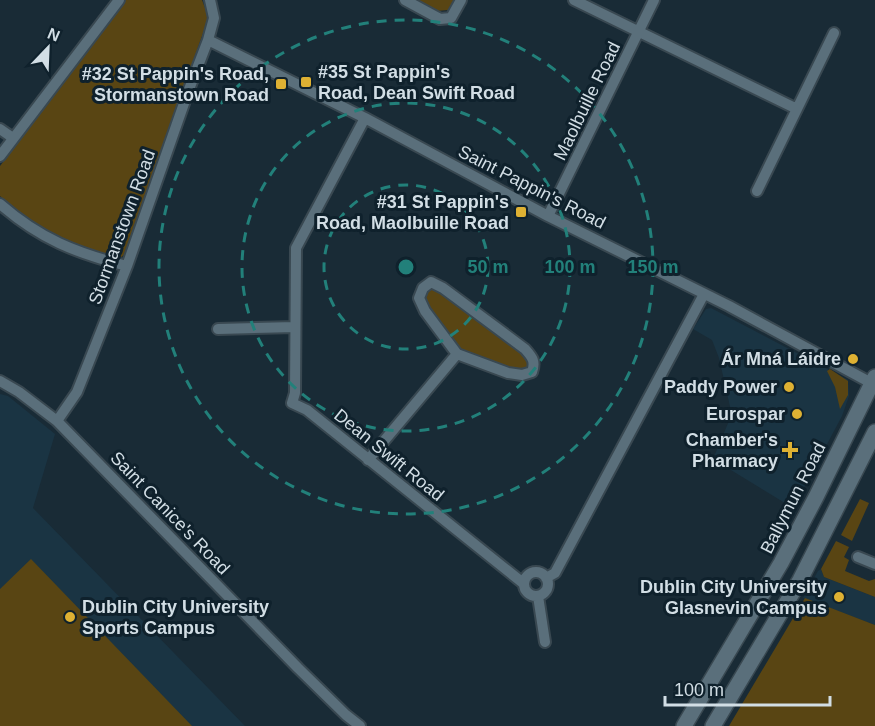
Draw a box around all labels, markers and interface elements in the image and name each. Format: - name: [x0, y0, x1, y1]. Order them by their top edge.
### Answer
- north arrow: [18, 18, 78, 78]
- text: N: [45, 25, 62, 45]
- street label: Maolbuille Road: [550, 39, 624, 163]
- place label: #35 St Pappin's Road, Dean Swift Road: [318, 62, 515, 103]
- place label: #32 St Pappin's Road, Stormanstown Road: [82, 64, 269, 105]
- marker: #35 St Pappin's Road, Dean Swift Road: [299, 75, 313, 89]
- marker: #32 St Pappin's Road, Stormanstown Road: [274, 77, 288, 91]
- street label: Saint Pappin's Road: [455, 141, 609, 233]
- street label: Stormanstown Road: [85, 147, 159, 307]
- place label: #31 St Pappin's Road, Maolbuille Road: [316, 192, 509, 233]
- marker: #31 St Pappin's Road, Maolbuille Road: [514, 205, 528, 219]
- centre of rings: [396, 257, 416, 277]
- text: 50 m: [467, 257, 509, 277]
- text: 100 m: [544, 257, 596, 277]
- text: 150 m: [627, 257, 679, 277]
- place label: Ár Mná Láidre: [721, 348, 841, 369]
- marker: Ár Mná Láidre: [846, 352, 860, 366]
- place label: Paddy Power: [664, 377, 777, 397]
- marker: Paddy Power: [782, 380, 796, 394]
- place label: Eurospar: [706, 404, 785, 424]
- street label: Dean Swift Road: [330, 405, 448, 505]
- marker: Eurospar: [790, 407, 804, 421]
- place label: Chamber's Pharmacy: [686, 430, 778, 471]
- street label: Ballymun Road: [756, 439, 830, 557]
- marker: Chamber's Pharmacy: [783, 443, 797, 457]
- street label: Saint Canice's Road: [106, 448, 234, 578]
- place label: Dublin City University Glasnevin Campus: [640, 577, 827, 618]
- marker: Dublin City University Glasnevin Campus: [832, 590, 846, 604]
- place label: Dublin City University Sports Campus: [82, 597, 269, 638]
- marker: Dublin City University Sports Campus: [63, 610, 77, 624]
- scale bar: [665, 669, 830, 707]
- text: 100 m: [674, 680, 724, 700]

